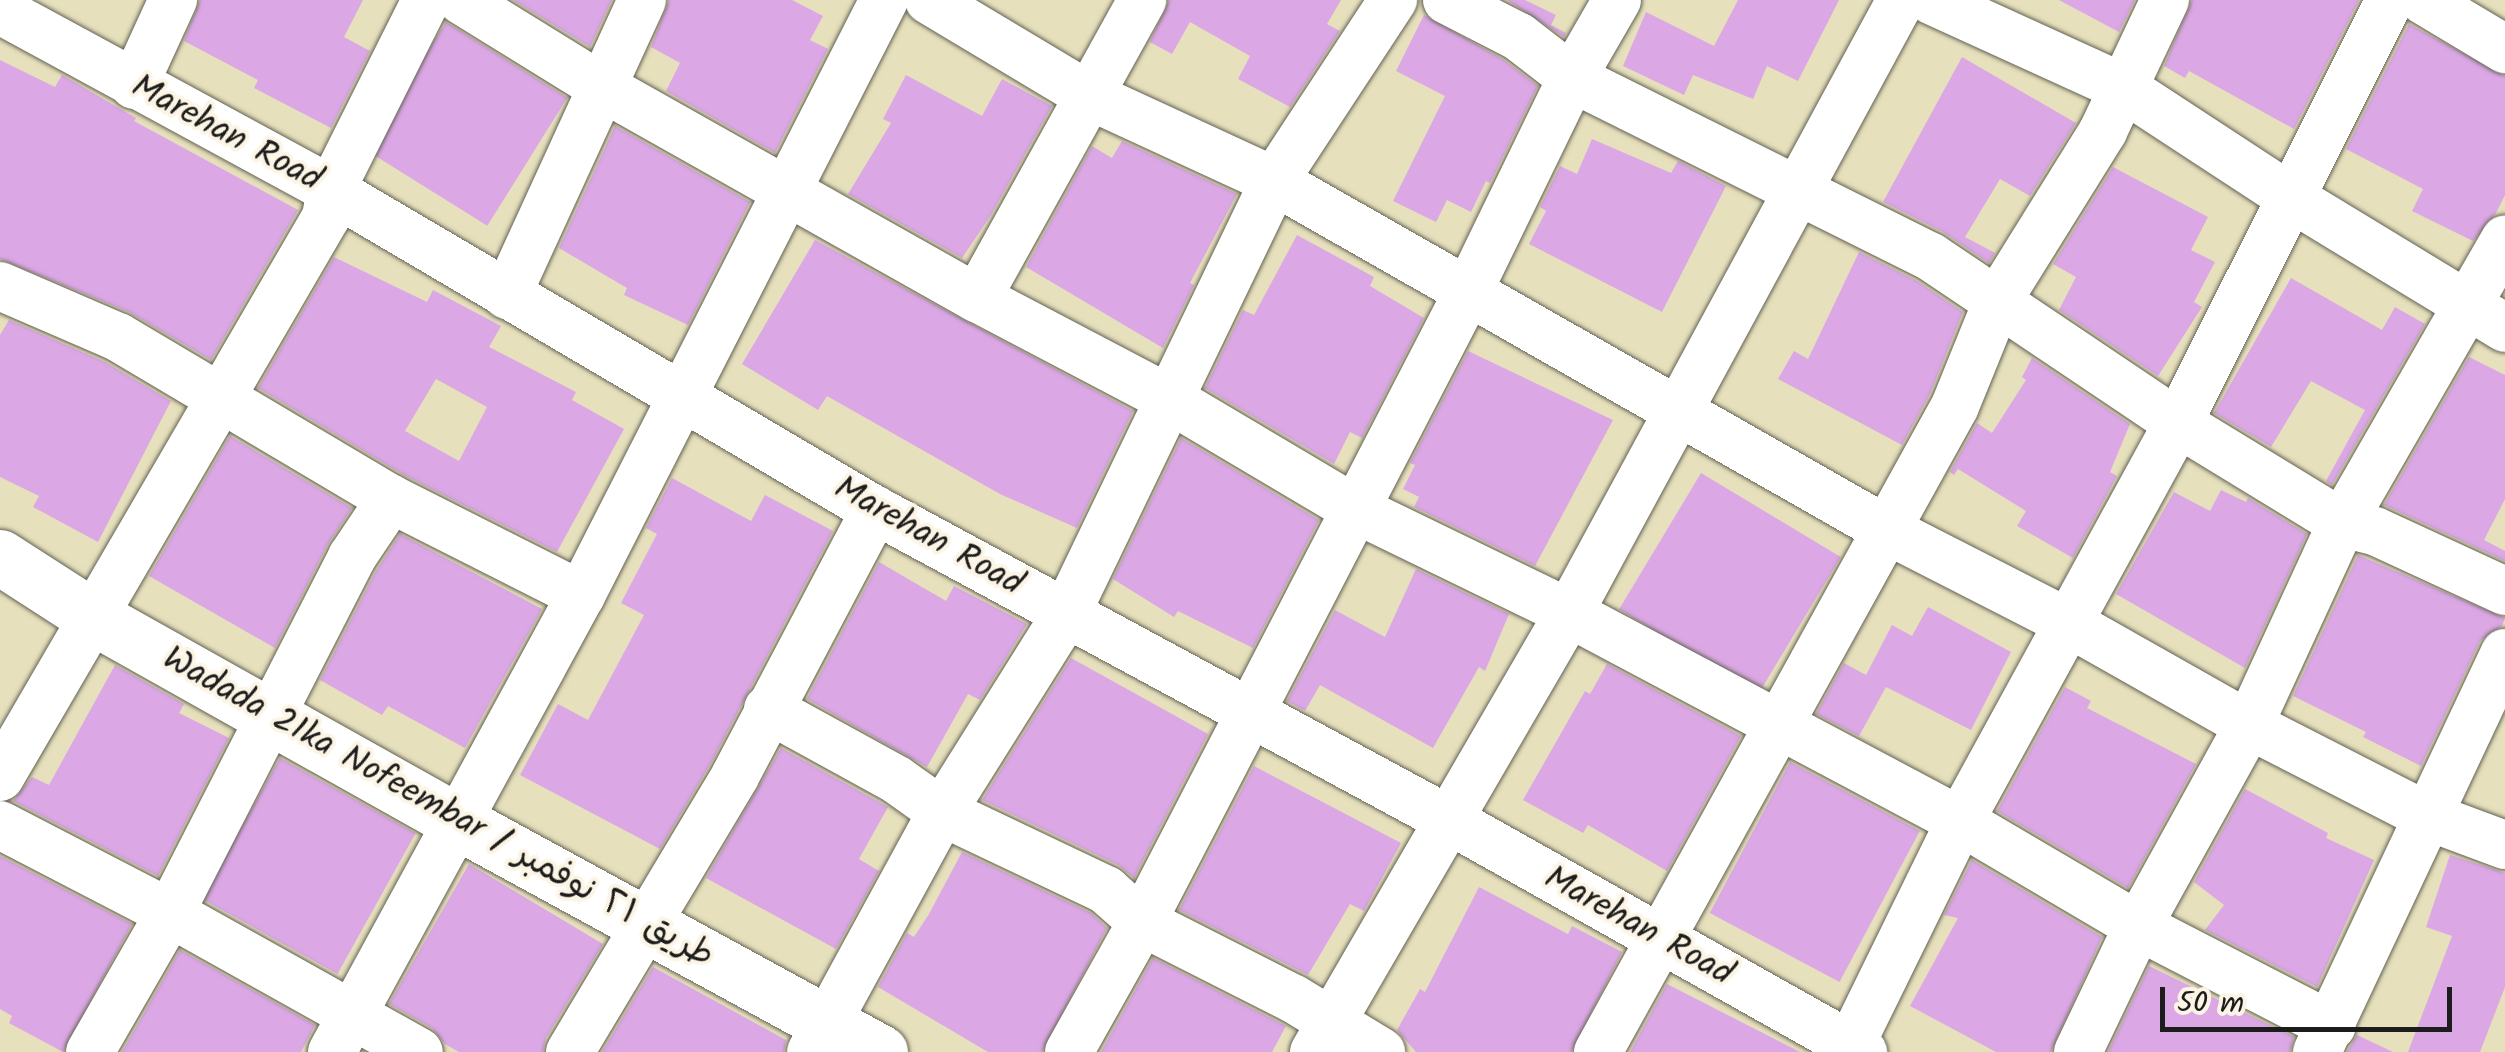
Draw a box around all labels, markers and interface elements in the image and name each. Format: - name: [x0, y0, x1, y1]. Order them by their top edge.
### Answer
- street label: Marehan Road: [124, 66, 328, 202]
- street label: Marehan Road: [826, 468, 1030, 606]
- street label: Wadada 21ka Nofeembar / طريق ٢١ نوفمبر: [155, 638, 721, 978]
- street label: Marehan Road: [1536, 858, 1740, 996]
- scale bar: [2165, 967, 2458, 1029]
- text: 50 m: [2177, 980, 2244, 1028]

